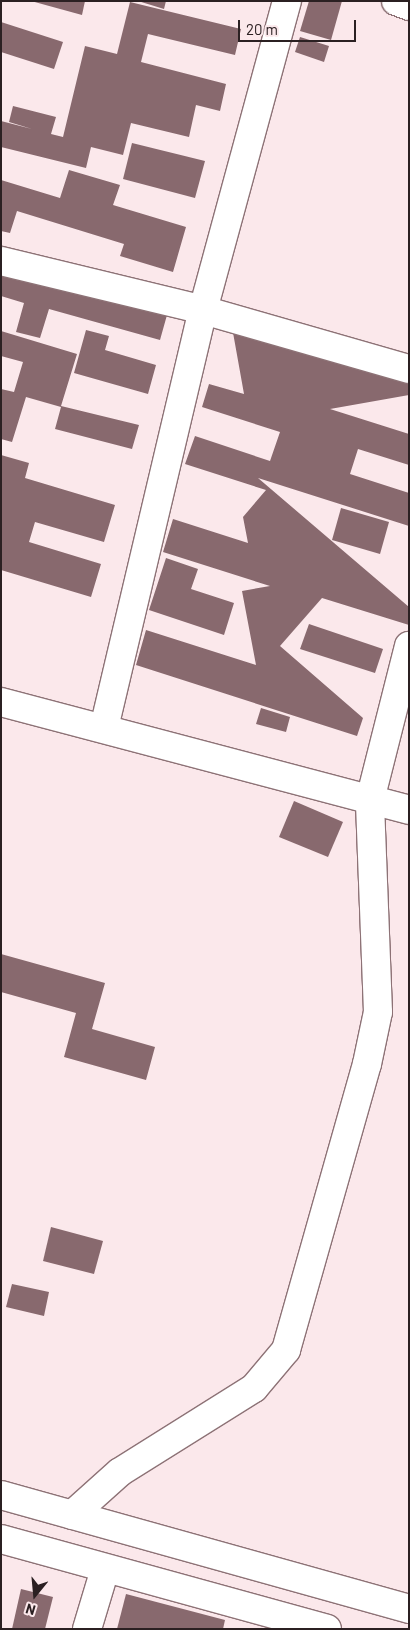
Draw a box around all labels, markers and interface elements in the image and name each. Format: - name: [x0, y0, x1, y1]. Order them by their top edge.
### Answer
- scale bar: [240, 10, 358, 42]
- text: 20 m: [246, 20, 278, 38]
- north arrow: [10, 1570, 60, 1620]
- text: N: [24, 1600, 37, 1619]

